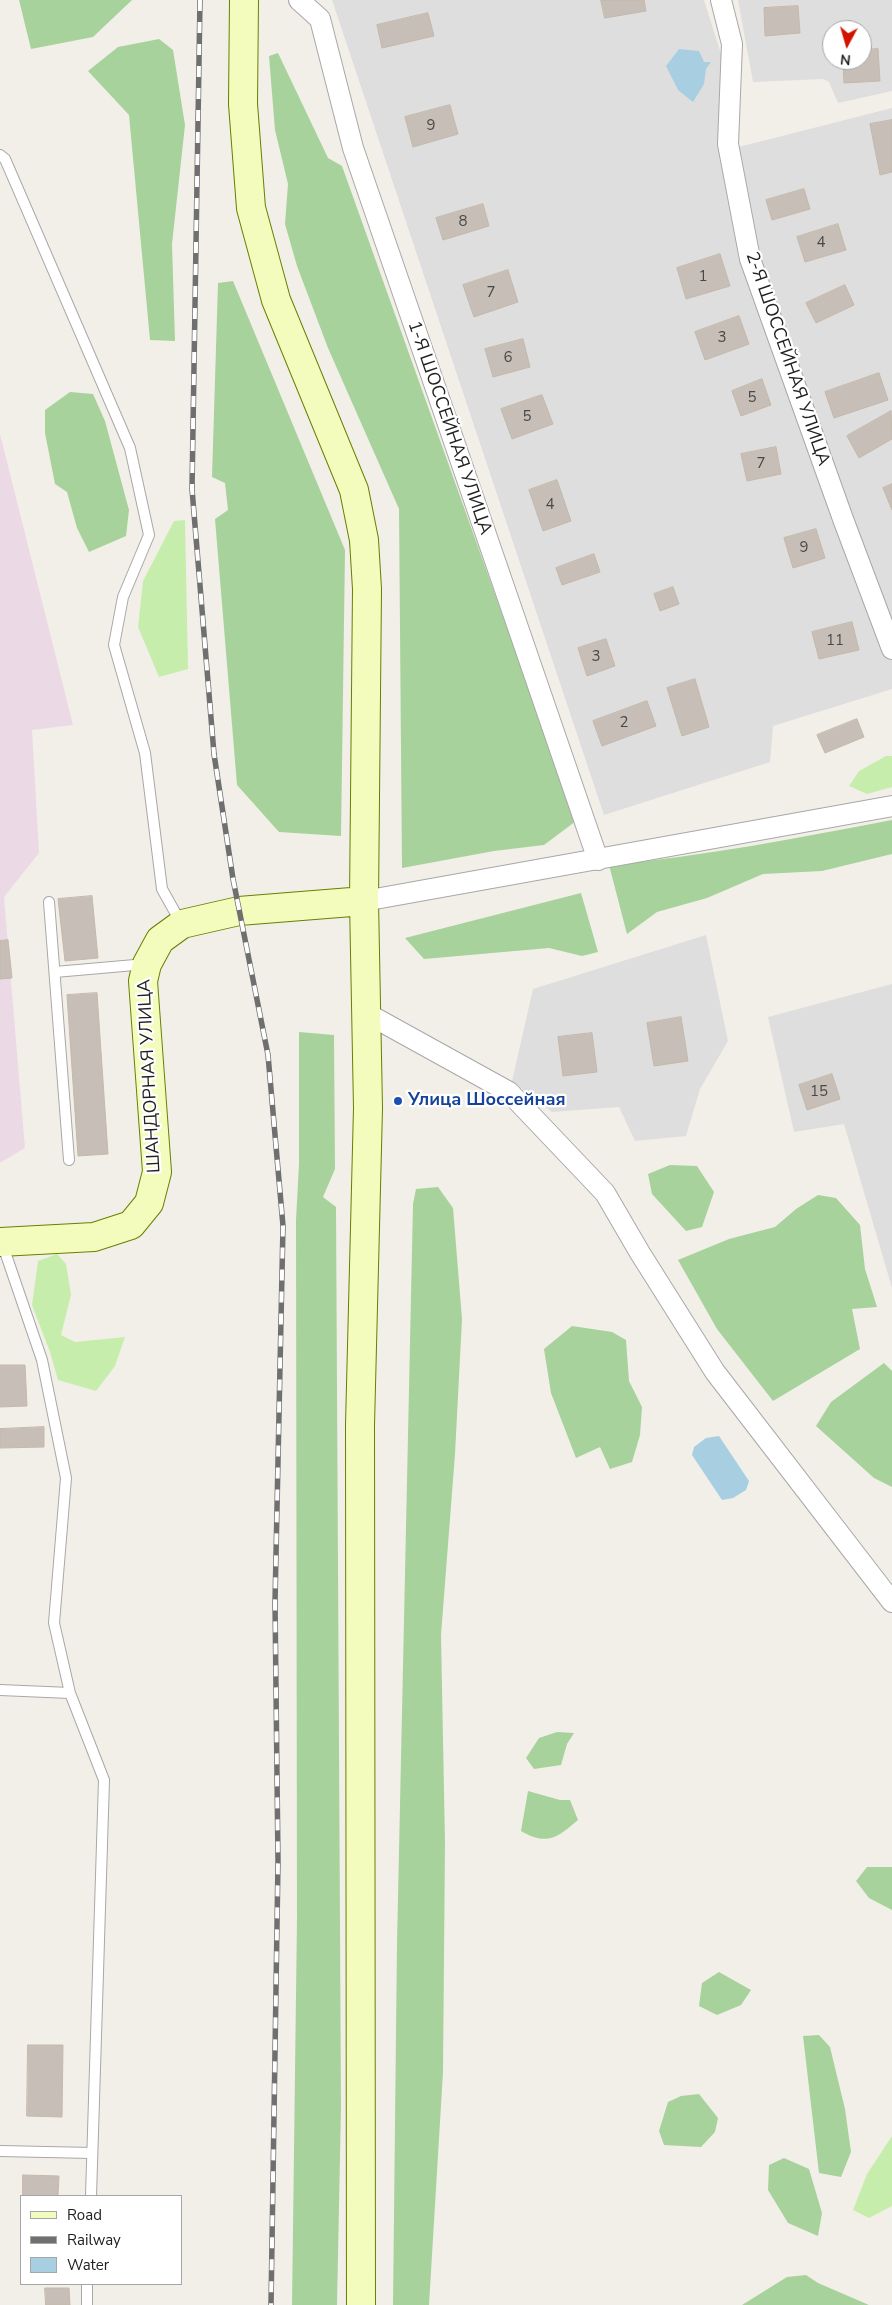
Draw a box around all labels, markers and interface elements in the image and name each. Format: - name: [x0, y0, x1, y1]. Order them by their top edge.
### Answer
- north arrow: [822, 20, 872, 70]
- text: N: [839, 49, 852, 69]
- house number: 9: [427, 117, 435, 135]
- house number: 8: [459, 213, 467, 231]
- house number: 4: [817, 234, 825, 252]
- street label: 2-Я ШОССЕЙНАЯ УЛИЦА: [740, 249, 834, 469]
- house number: 1: [699, 268, 707, 286]
- house number: 7: [487, 284, 495, 302]
- street label: 1-Я ШОССЕЙНАЯ УЛИЦА: [402, 318, 496, 538]
- house number: 3: [718, 329, 726, 347]
- house number: 6: [504, 349, 512, 367]
- house number: 5: [748, 389, 756, 407]
- house number: 5: [523, 408, 531, 426]
- house number: 7: [757, 455, 765, 473]
- house number: 4: [546, 496, 554, 514]
- house number: 9: [800, 539, 808, 557]
- house number: 11: [826, 632, 844, 650]
- house number: 3: [592, 648, 600, 666]
- house number: 2: [620, 714, 628, 732]
- street label: ШАНДОРНАЯ УЛИЦА: [134, 979, 166, 1173]
- house number: 15: [810, 1083, 828, 1101]
- place label: Улица Шоссейная: [408, 1090, 566, 1112]
- marker: Улица Шоссейная: [392, 1095, 404, 1107]
- legend: [20, 2195, 182, 2285]
- text: Road: [67, 2205, 102, 2225]
- text: Railway: [67, 2230, 121, 2250]
- text: Water: [67, 2255, 109, 2275]

